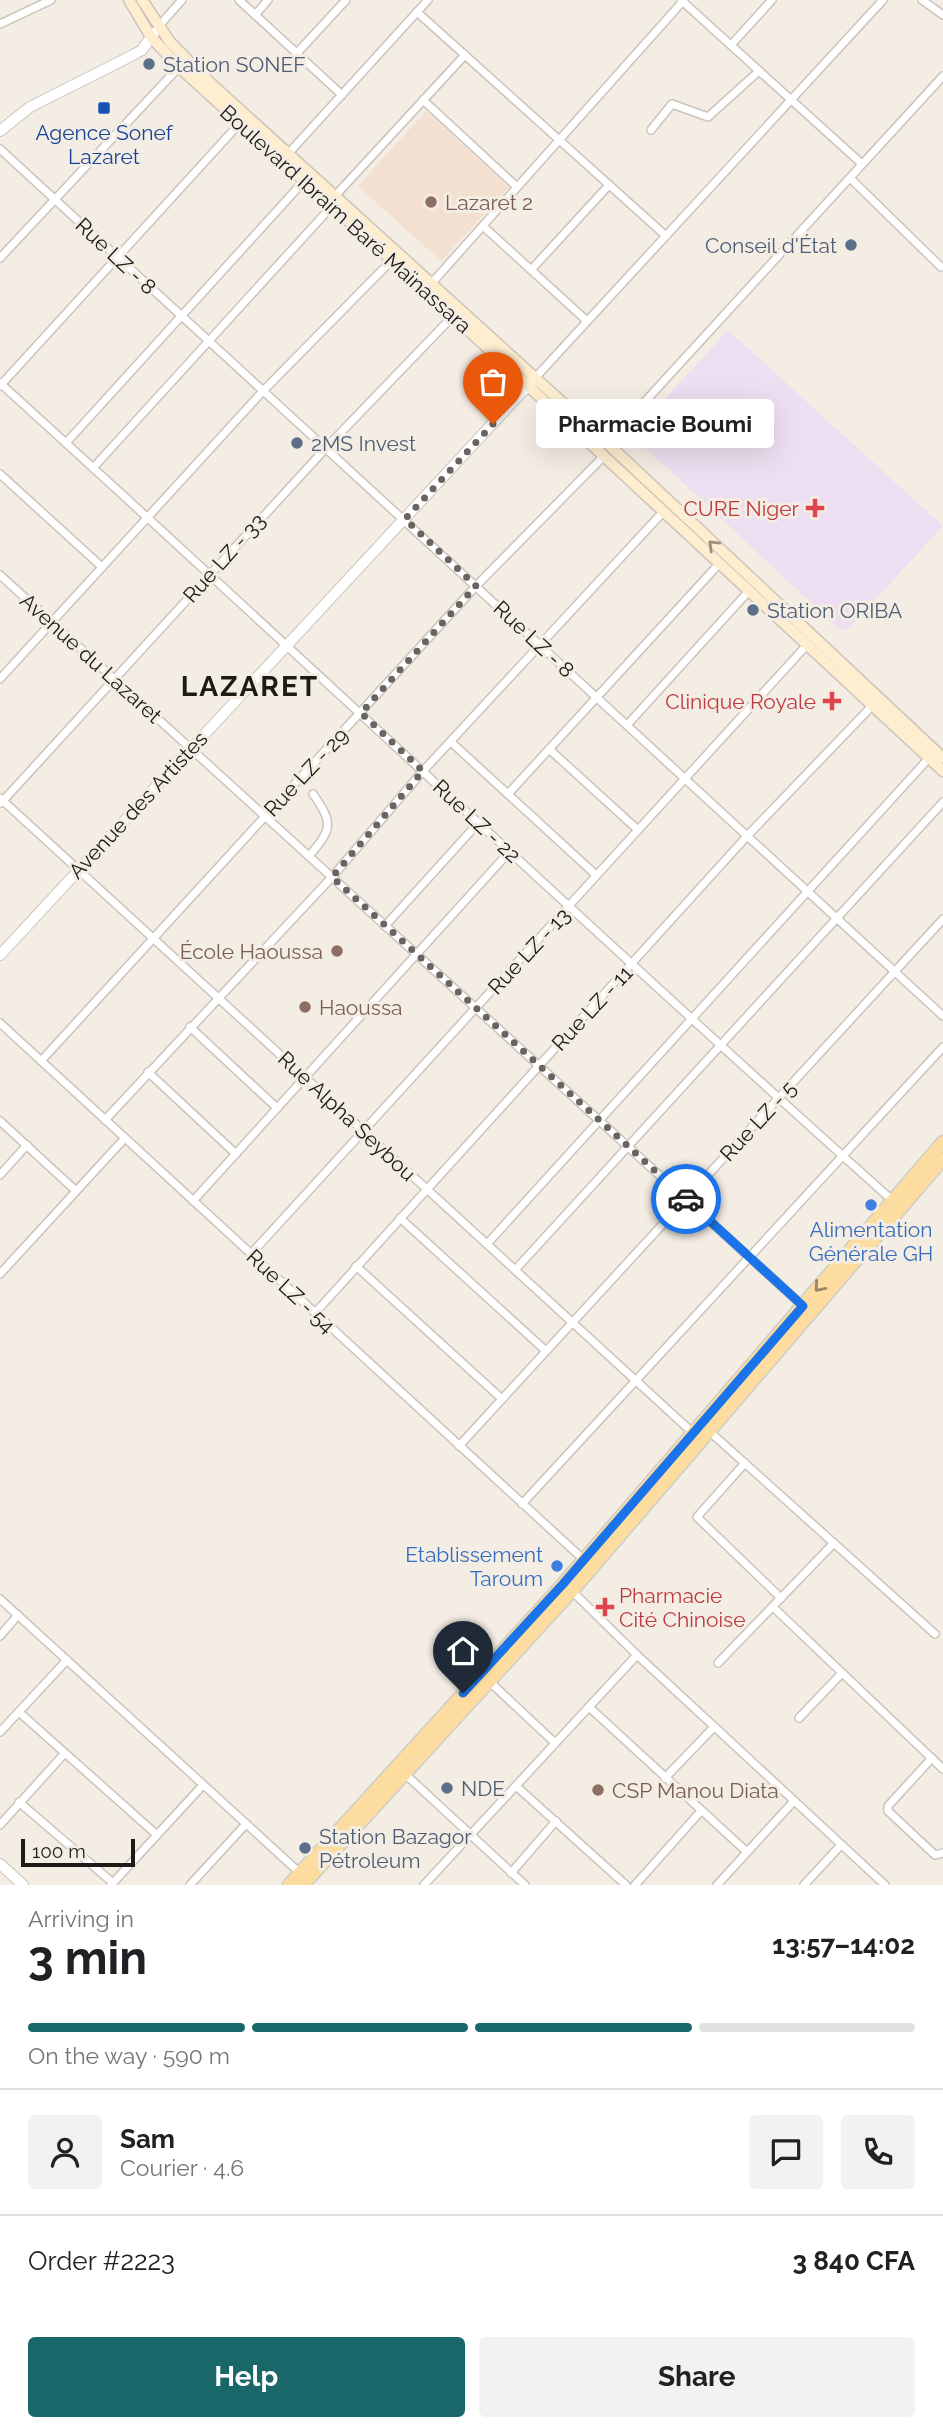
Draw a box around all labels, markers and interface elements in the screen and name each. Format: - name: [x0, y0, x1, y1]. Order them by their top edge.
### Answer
- place label: Station SONEF: [163, 52, 306, 77]
- marker: Station SONEF: [141, 56, 157, 72]
- marker: Agence Sonef Lazaret: [96, 100, 112, 116]
- street label: Boulevard Ibraim Baré Maïnassara: [215, 100, 477, 338]
- place label: Agence Sonef Lazaret: [35, 120, 174, 169]
- place label: Lazaret 2: [445, 190, 533, 215]
- marker: Lazaret 2: [423, 194, 439, 210]
- street label: Rue LZ - 8: [70, 212, 162, 300]
- place label: Conseil d'État: [705, 233, 837, 258]
- marker: Conseil d'État: [843, 237, 859, 253]
- pin: [463, 352, 523, 424]
- icon: bag: [474, 363, 512, 401]
- callout: Pharmacie Boumi: [535, 400, 773, 448]
- text: Pharmacie Boumi: [558, 410, 752, 437]
- place label: 2MS Invest: [311, 431, 416, 456]
- marker: 2MS Invest: [289, 435, 305, 451]
- place label: CURE Niger: [683, 496, 800, 521]
- marker: CURE Niger: [805, 498, 825, 518]
- street label: Rue LZ - 33: [178, 508, 270, 608]
- one-way arrow: [708, 541, 721, 553]
- street label: Avenue du Lazaret: [15, 588, 167, 728]
- street label: Rue LZ - 8: [488, 595, 580, 683]
- place label: Station ORIBA: [767, 598, 902, 623]
- marker: Station ORIBA: [745, 602, 761, 618]
- district label: LAZARET: [181, 670, 319, 703]
- place label: Clinique Royale: [665, 689, 816, 714]
- marker: Clinique Royale: [822, 691, 842, 711]
- street label: Rue LZ - 29: [259, 723, 353, 821]
- street label: Avenue des Artistes: [63, 726, 213, 884]
- street label: Rue LZ - 22: [428, 774, 526, 868]
- street label: Rue LZ - 13: [483, 903, 575, 999]
- place label: École Haoussa: [180, 939, 323, 964]
- marker: École Haoussa: [329, 943, 345, 959]
- street label: Rue LZ - 11: [546, 960, 638, 1056]
- place label: Haoussa: [319, 995, 403, 1020]
- marker: Haoussa: [297, 999, 313, 1015]
- street label: Rue Alpha Seybou: [273, 1046, 421, 1186]
- street label: Rue LZ - 5: [715, 1076, 801, 1166]
- courier: [651, 1164, 721, 1234]
- icon: car: [667, 1180, 705, 1218]
- marker: Alimentation Générale GH: [863, 1197, 879, 1213]
- place label: Alimentation Générale GH: [809, 1217, 933, 1266]
- street label: Rue LZ - 54: [242, 1244, 340, 1338]
- one-way arrow: [815, 1279, 827, 1292]
- place label: Etablissement Taroum: [405, 1542, 543, 1591]
- marker: Etablissement Taroum: [549, 1558, 565, 1574]
- place label: Pharmacie Cité Chinoise: [619, 1583, 746, 1632]
- marker: Pharmacie Cité Chinoise: [597, 1599, 613, 1615]
- pin: [433, 1621, 493, 1693]
- icon: home: [444, 1632, 482, 1670]
- place label: NDE: [461, 1776, 505, 1801]
- place label: CSP Manou Diata: [612, 1778, 779, 1803]
- marker: NDE: [439, 1780, 455, 1796]
- marker: CSP Manou Diata: [590, 1782, 606, 1798]
- place label: Station Bazagor Pétroleum: [319, 1824, 472, 1873]
- scale bar: [21, 1836, 135, 1868]
- text: 100 m: [32, 1840, 86, 1862]
- marker: Station Bazagor Pétroleum: [297, 1840, 313, 1856]
- text: Arriving in: [28, 1905, 134, 1932]
- text: 13:57–14:02: [772, 1930, 915, 1960]
- text: 3 min: [28, 1931, 147, 1985]
- text: On the way · 590 m: [28, 2042, 230, 2069]
- button: person: [28, 2115, 102, 2189]
- button: chat: [749, 2115, 823, 2189]
- button: phone: [841, 2115, 915, 2189]
- text: Sam: [120, 2124, 175, 2154]
- text: Courier · 4.6: [120, 2154, 244, 2181]
- text: Order #2223: [28, 2246, 175, 2276]
- text: 3 840 CFA: [793, 2246, 915, 2276]
- button: Help: [28, 2337, 465, 2417]
- button: Share: [479, 2337, 915, 2417]

